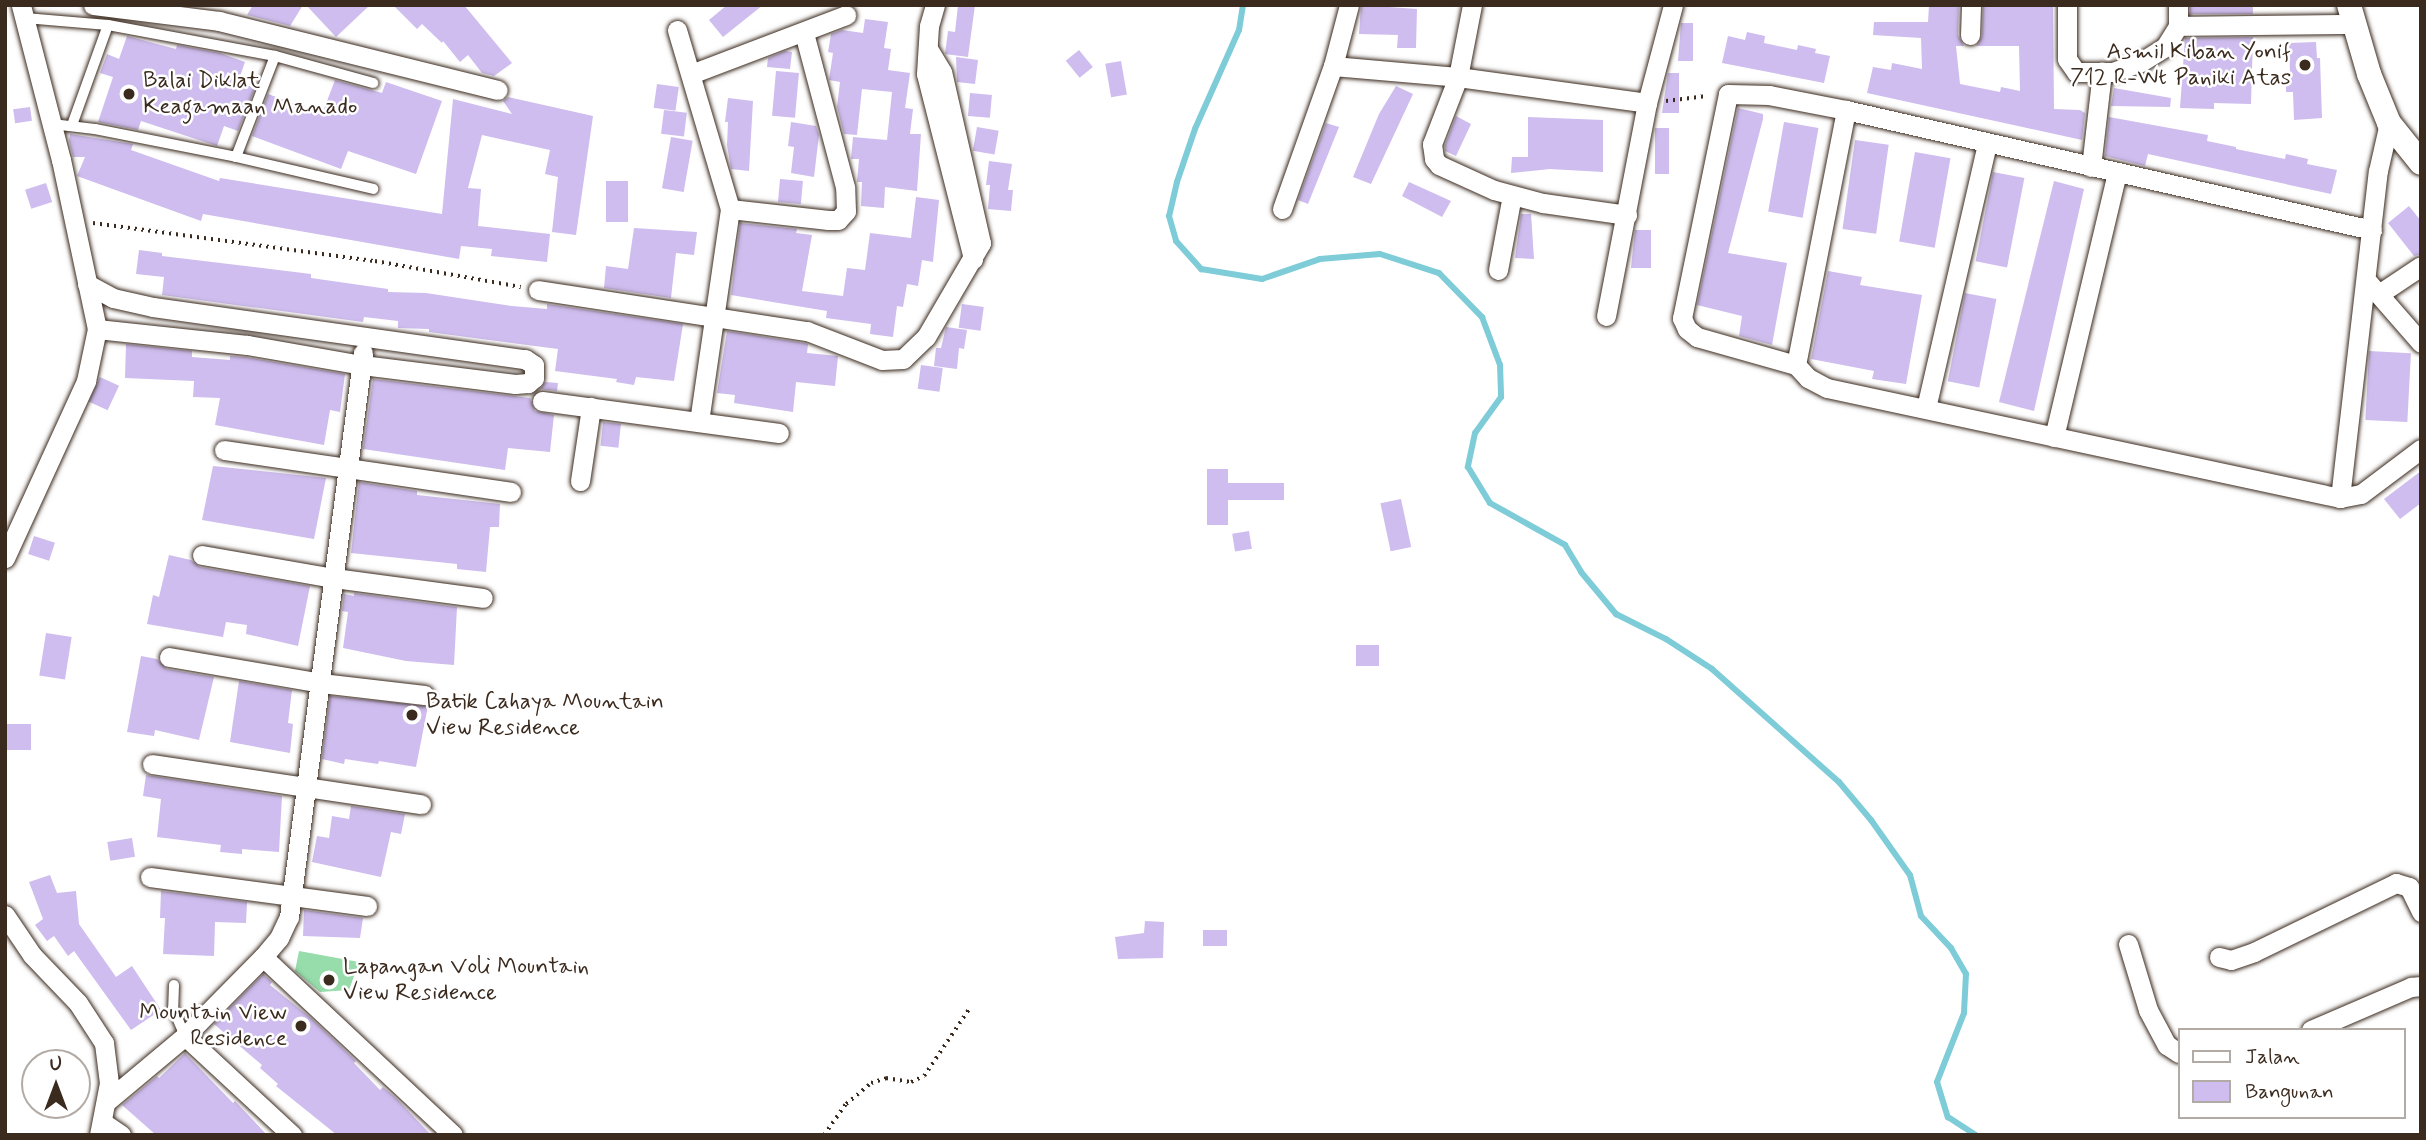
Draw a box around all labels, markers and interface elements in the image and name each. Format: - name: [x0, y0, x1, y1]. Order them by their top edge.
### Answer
- place label: Asmil Kiban Yonif 712 R-Wt Paniki Atas: [2072, 38, 2291, 92]
- marker: Asmil Kiban Yonif 712 R-Wt Paniki Atas: [2297, 57, 2313, 73]
- place label: Balai Diklat Keagamaan Manado: [143, 67, 348, 121]
- marker: Balai Diklat Keagamaan Manado: [121, 86, 137, 102]
- place label: Batik Cahaya Mountain View Residence: [426, 688, 658, 742]
- marker: Batik Cahaya Mountain View Residence: [404, 707, 420, 723]
- place label: Lapangan Voli Mountain View Residence: [343, 953, 586, 1007]
- marker: Lapangan Voli Mountain View Residence: [321, 972, 337, 988]
- place label: Mountain View Residence: [143, 999, 287, 1053]
- marker: Mountain View Residence: [293, 1018, 309, 1034]
- legend: [2178, 1028, 2405, 1119]
- text: Jalan: [2245, 1043, 2300, 1071]
- north arrow: [21, 1049, 91, 1119]
- text: U: [50, 1052, 62, 1077]
- text: Bangunan: [2245, 1078, 2334, 1106]

